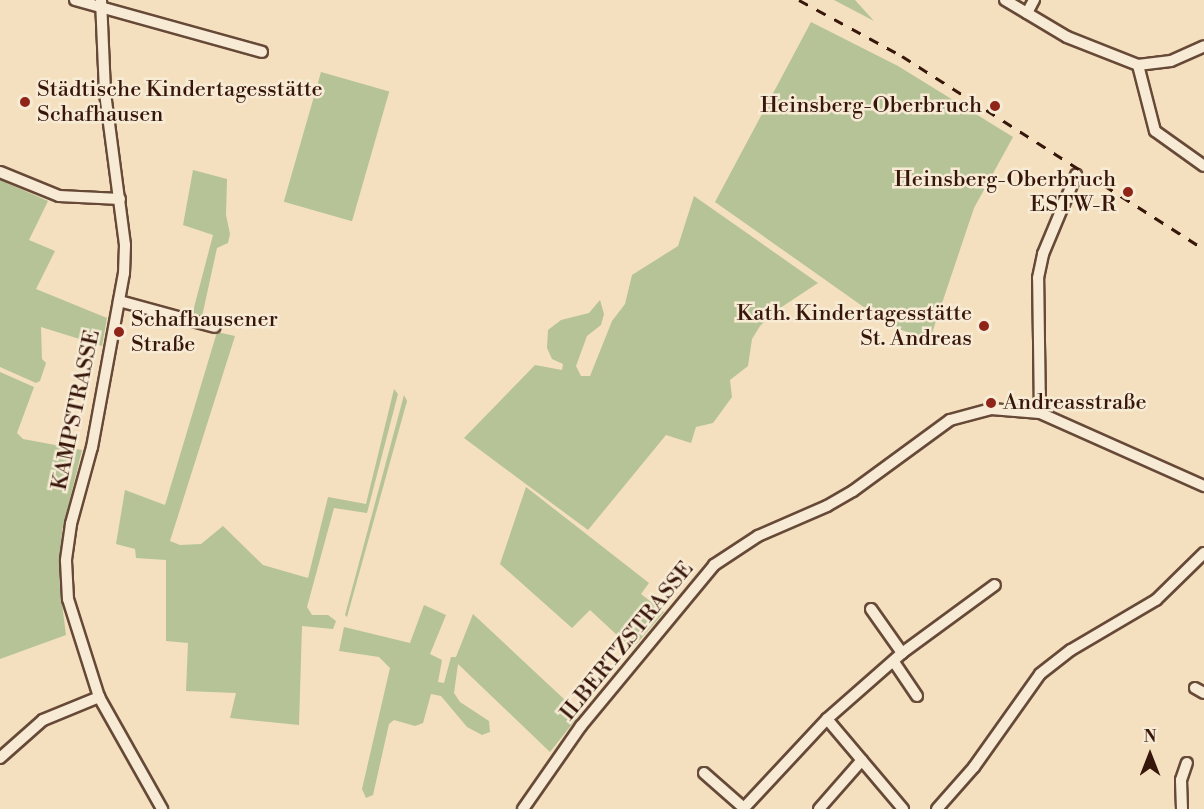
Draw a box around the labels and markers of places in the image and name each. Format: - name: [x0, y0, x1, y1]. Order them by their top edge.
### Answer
- place label: Städtische Kindertagesstätte Schafhausen: [37, 76, 323, 128]
- place label: Heinsberg-Oberbruch: [760, 93, 982, 119]
- marker: Städtische Kindertagesstätte Schafhausen: [18, 95, 32, 109]
- marker: Heinsberg-Oberbruch: [986, 97, 1004, 115]
- place label: Heinsberg-Oberbruch ESTW-R: [894, 166, 1116, 218]
- marker: Heinsberg-Oberbruch ESTW-R: [1121, 185, 1135, 199]
- place label: Kath. Kindertagesstätte St. Andreas: [736, 300, 972, 352]
- place label: Schafhausener Straße: [131, 306, 278, 358]
- marker: Kath. Kindertagesstätte St. Andreas: [977, 319, 991, 333]
- marker: Schafhausener Straße: [112, 325, 126, 339]
- place label: Andreasstraße: [1003, 390, 1147, 416]
- marker: Andreasstraße: [984, 396, 998, 410]

